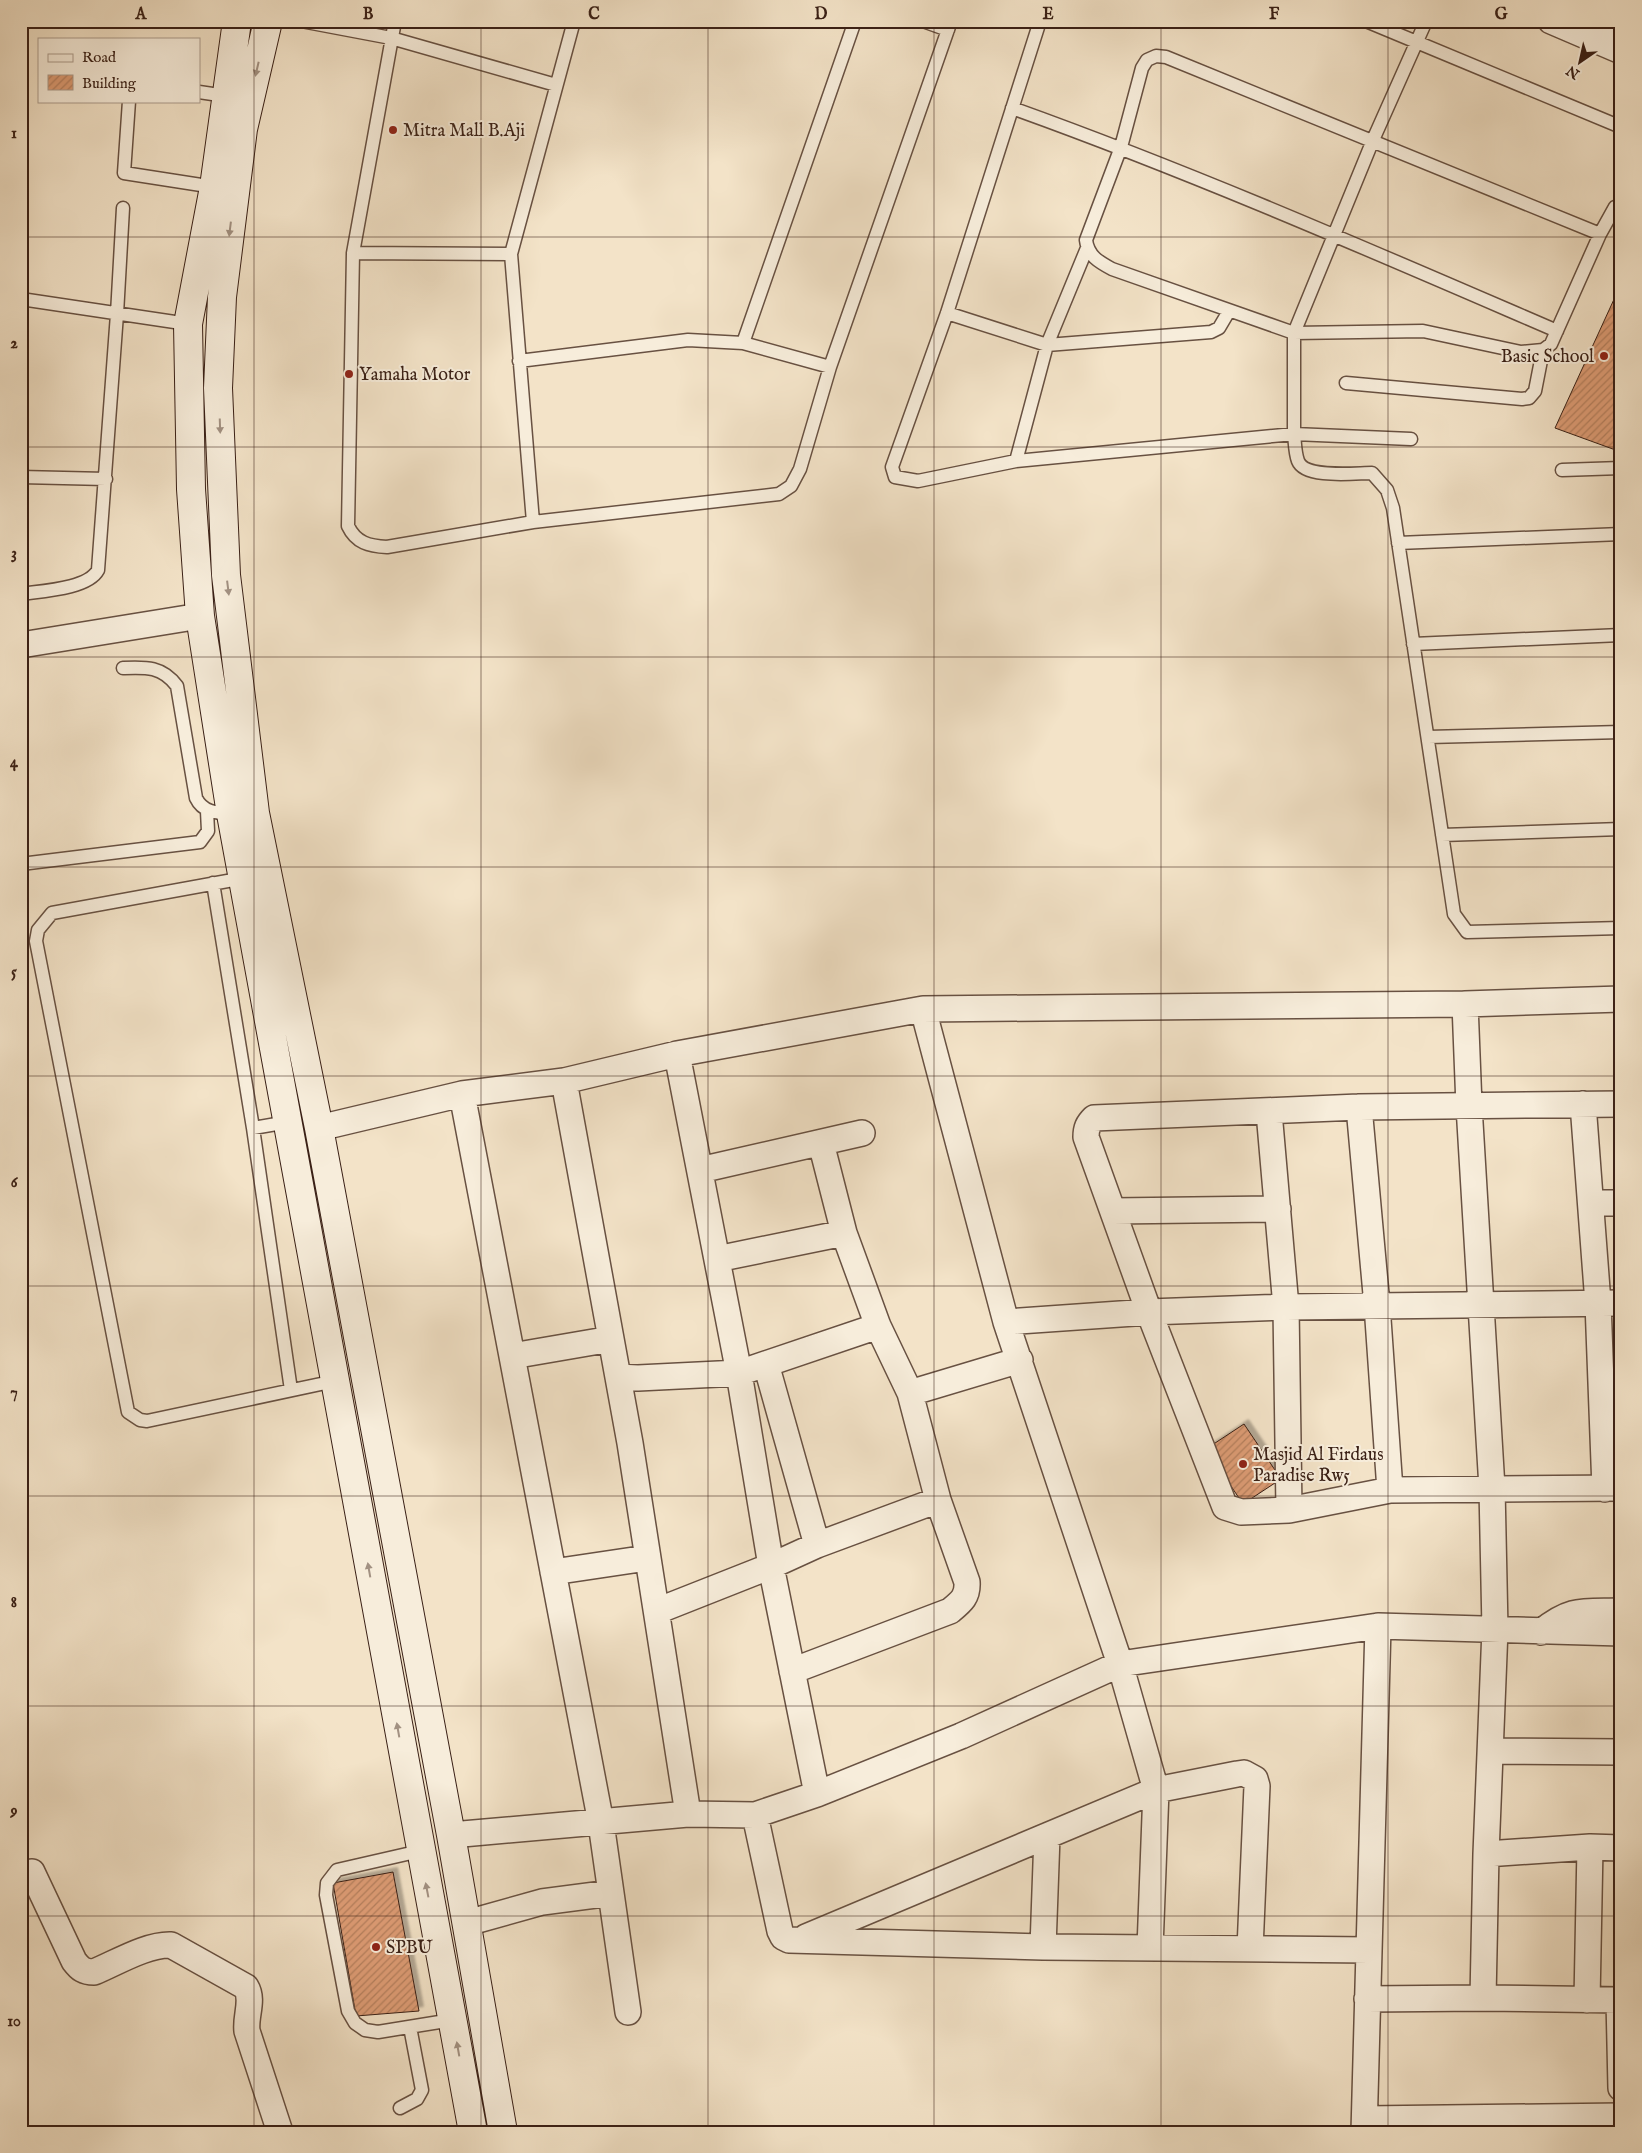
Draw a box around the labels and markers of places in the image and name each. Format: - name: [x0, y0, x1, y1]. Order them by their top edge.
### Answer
- place label: Mitra Mall B.Aji: [403, 120, 525, 143]
- marker: Mitra Mall B.Aji: [387, 124, 399, 136]
- place label: Basic School: [1501, 346, 1594, 369]
- marker: Basic School: [1598, 350, 1610, 362]
- place label: Yamaha Motor: [359, 364, 471, 387]
- marker: Yamaha Motor: [343, 368, 355, 380]
- place label: Masjid Al Firdaus Paradise Rw5: [1253, 1444, 1383, 1488]
- marker: Masjid Al Firdaus Paradise Rw5: [1237, 1458, 1249, 1470]
- place label: SPBU: [386, 1937, 433, 1960]
- marker: SPBU: [370, 1941, 382, 1953]

